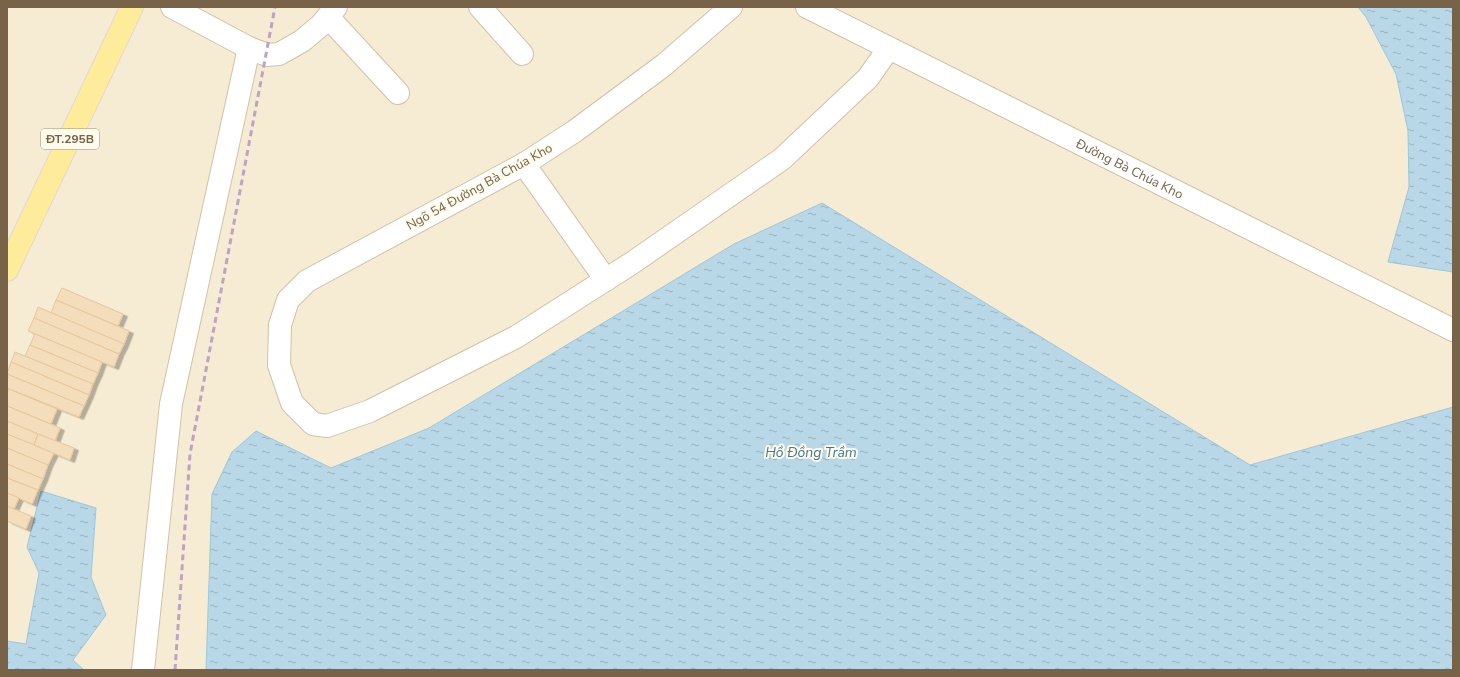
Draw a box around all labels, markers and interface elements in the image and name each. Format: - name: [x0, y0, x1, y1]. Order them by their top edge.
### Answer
- road number: ĐT.295B: [41, 129, 99, 149]
- street label: Đường Bà Chúa Kho: [1072, 134, 1186, 204]
- street label: Ngõ 54 Đường Bà Chúa Kho: [403, 139, 556, 235]
- water label: Hồ Đồng Trầm: [765, 443, 857, 462]

